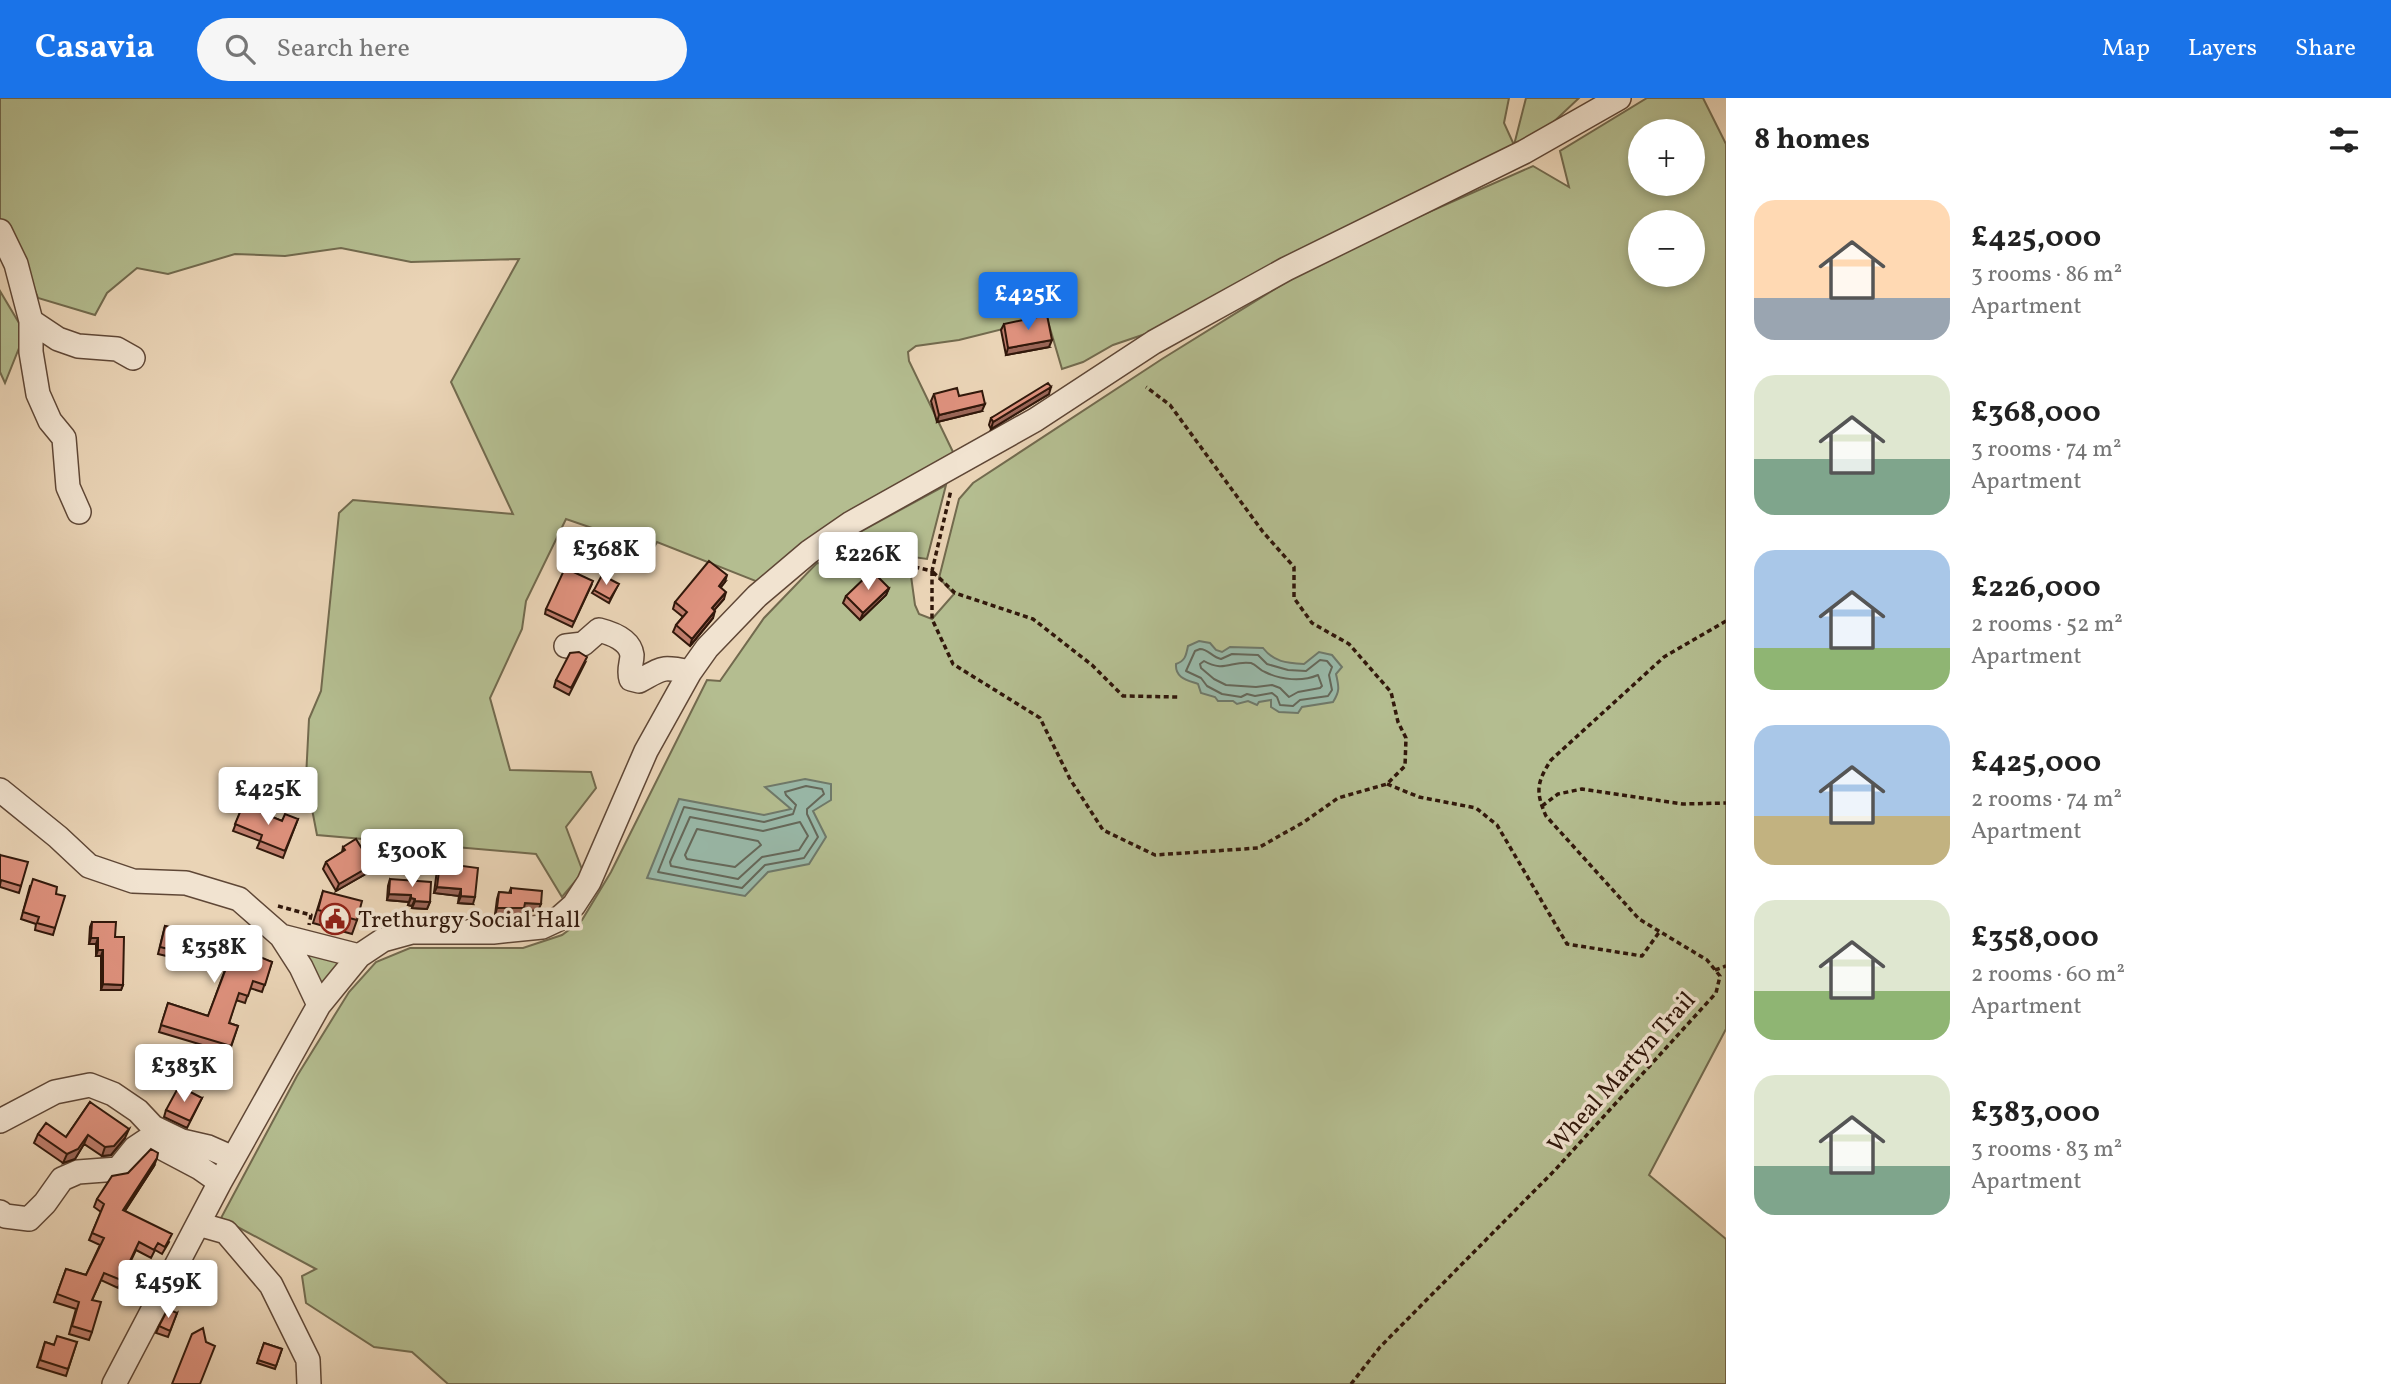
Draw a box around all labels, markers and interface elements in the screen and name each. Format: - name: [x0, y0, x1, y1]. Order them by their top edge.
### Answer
- search box: [197, 18, 687, 81]
- text: Casavia: [35, 26, 155, 72]
- icon: search: [221, 30, 259, 68]
- text: Search here: [277, 31, 410, 67]
- text: Map: [2102, 32, 2150, 66]
- text: Layers: [2188, 32, 2257, 66]
- text: Share: [2295, 32, 2356, 66]
- map controls: [1628, 119, 1705, 287]
- button: +: [1628, 119, 1705, 196]
- text: 8 homes: [1754, 119, 1870, 161]
- icon: filters: [2325, 121, 2363, 159]
- button: −: [1628, 210, 1705, 287]
- text: £425,000: [1971, 217, 2101, 259]
- icon: home: [1810, 228, 1894, 312]
- text: 3 rooms · 86 m²: [1971, 259, 2122, 291]
- pin: £425K: [979, 272, 1077, 332]
- text: £425K: [995, 279, 1061, 311]
- text: Apartment: [1971, 291, 2082, 323]
- text: £368,000: [1971, 392, 2101, 434]
- icon: home: [1810, 403, 1894, 487]
- text: 3 rooms · 74 m²: [1971, 434, 2121, 466]
- text: Apartment: [1971, 466, 2082, 498]
- pin: £368K: [557, 528, 655, 587]
- pin: £226K: [819, 532, 917, 592]
- text: £368K: [573, 534, 639, 566]
- text: £226K: [835, 539, 901, 571]
- text: £226,000: [1971, 567, 2101, 609]
- icon: home: [1810, 578, 1894, 662]
- text: 2 rooms · 52 m²: [1971, 609, 2123, 641]
- text: Apartment: [1971, 641, 2082, 673]
- text: £425,000: [1971, 742, 2101, 784]
- icon: home: [1810, 753, 1894, 837]
- pin: £425K: [219, 768, 317, 827]
- text: £425K: [235, 774, 301, 806]
- text: 2 rooms · 74 m²: [1971, 784, 2122, 816]
- text: Apartment: [1971, 816, 2082, 848]
- pin: £300K: [363, 830, 461, 889]
- text: £300K: [377, 836, 447, 868]
- public building icon: Trethurgy Social Hall: [318, 902, 352, 936]
- place label: Trethurgy Social Hall: [358, 904, 580, 938]
- text: £358,000: [1971, 917, 2099, 959]
- pin: £358K: [165, 926, 263, 985]
- icon: home: [1810, 928, 1894, 1012]
- text: £358K: [181, 932, 247, 964]
- text: 2 rooms · 60 m²: [1971, 959, 2125, 991]
- street label: Wheal Martyn Trail: [1541, 985, 1704, 1162]
- text: Apartment: [1971, 991, 2082, 1023]
- pin: £383K: [135, 1044, 233, 1104]
- text: £383K: [151, 1051, 217, 1083]
- text: £383,000: [1971, 1092, 2100, 1134]
- icon: home: [1810, 1103, 1894, 1187]
- text: 3 rooms · 83 m²: [1971, 1134, 2122, 1166]
- text: Apartment: [1971, 1166, 2082, 1198]
- pin: £459K: [119, 1260, 217, 1320]
- text: £459K: [134, 1267, 202, 1299]

